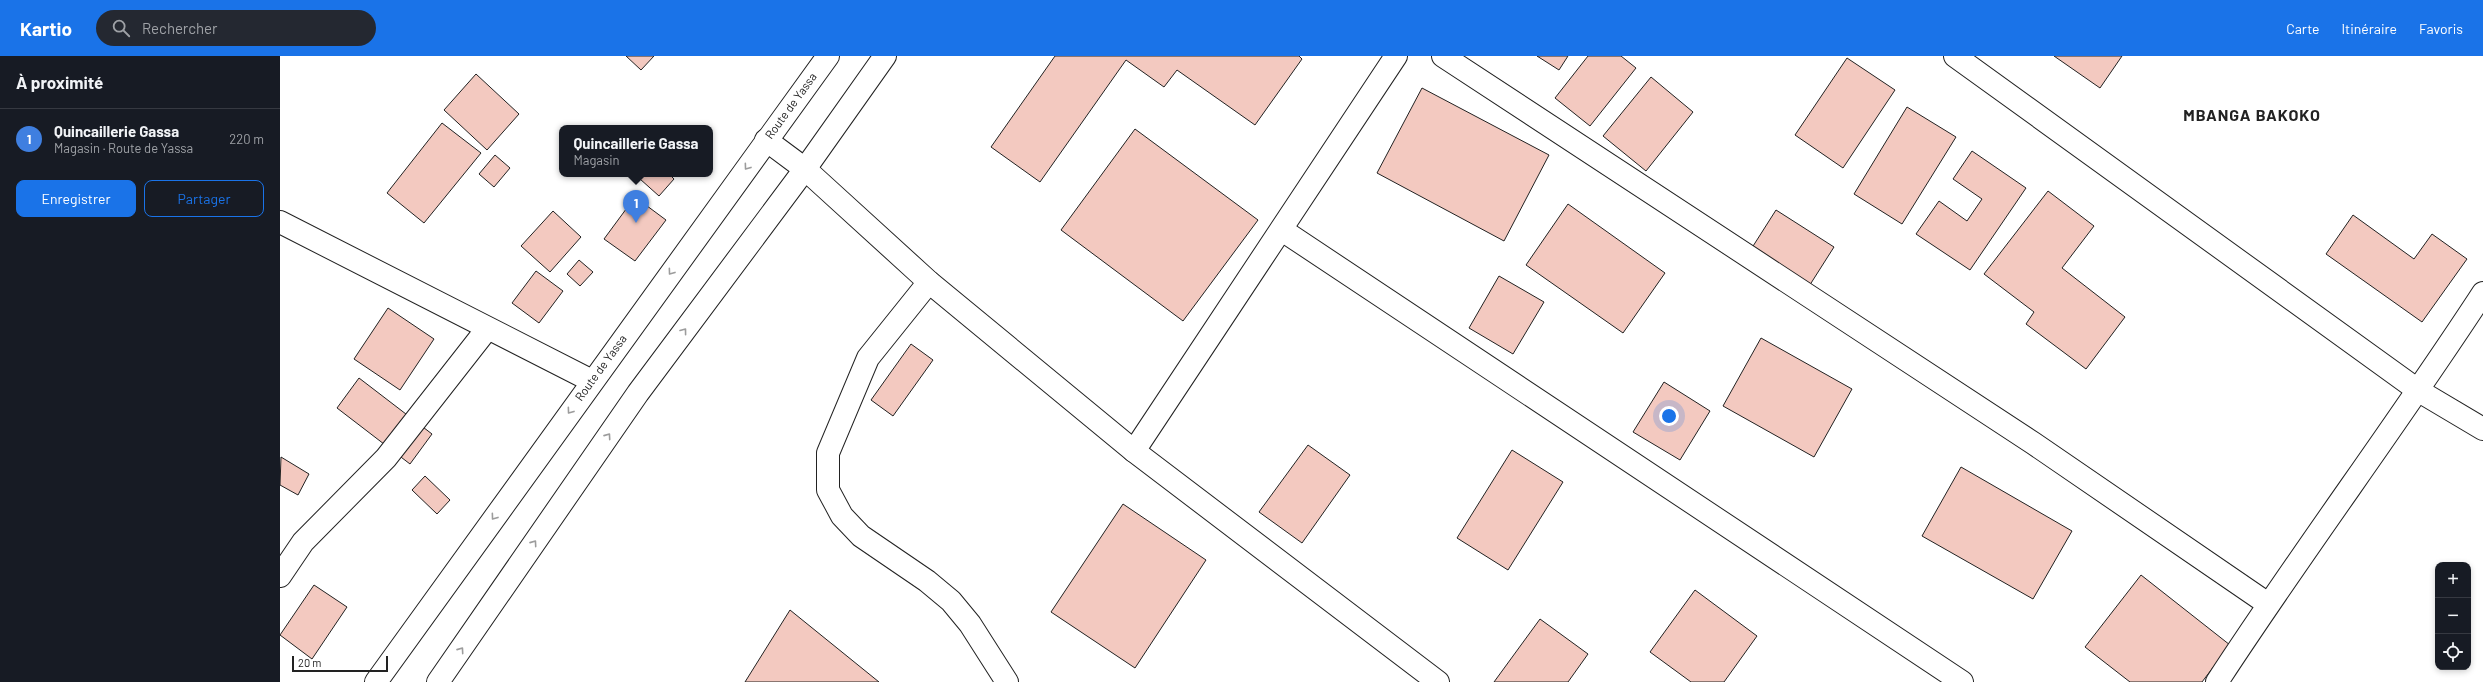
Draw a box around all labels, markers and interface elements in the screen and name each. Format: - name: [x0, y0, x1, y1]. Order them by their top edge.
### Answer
- search box: [96, 10, 376, 46]
- text: Kartio: [20, 17, 72, 40]
- icon: search: [110, 17, 132, 39]
- text: Rechercher: [142, 19, 218, 37]
- text: Carte: [2286, 20, 2319, 37]
- text: Itinéraire: [2341, 20, 2397, 37]
- text: Favoris: [2419, 20, 2463, 37]
- street label: Route de Yassa: [761, 70, 819, 141]
- text: À proximité: [16, 72, 103, 92]
- district label: MBANGA BAKOKO: [2183, 105, 2321, 124]
- text: Quincaillerie Gassa: [54, 122, 179, 140]
- popup: [559, 125, 713, 177]
- text: 1: [27, 131, 31, 147]
- text: 220 m: [229, 131, 264, 147]
- text: Quincaillerie Gassa: [573, 134, 699, 152]
- text: Magasin · Route de Yassa: [54, 140, 193, 156]
- text: Magasin: [573, 152, 620, 168]
- one-way arrow: [745, 162, 752, 169]
- button: Enregistrer: [16, 180, 136, 217]
- button: Partager: [144, 180, 264, 217]
- pin: 1: [623, 190, 649, 223]
- one-way arrow: [668, 268, 676, 275]
- one-way arrow: [680, 328, 687, 335]
- street label: Route de Yassa: [571, 332, 629, 403]
- your location: [1659, 406, 1679, 426]
- one-way arrow: [568, 407, 575, 414]
- one-way arrow: [603, 433, 611, 440]
- one-way arrow: [491, 513, 499, 520]
- one-way arrow: [529, 540, 537, 547]
- map controls: [2435, 562, 2471, 670]
- button: +: [2435, 562, 2471, 598]
- button: −: [2435, 598, 2471, 634]
- button: locate: [2435, 634, 2471, 670]
- one-way arrow: [456, 647, 463, 654]
- scale bar: [292, 654, 388, 673]
- text: 20 m: [298, 656, 321, 669]

